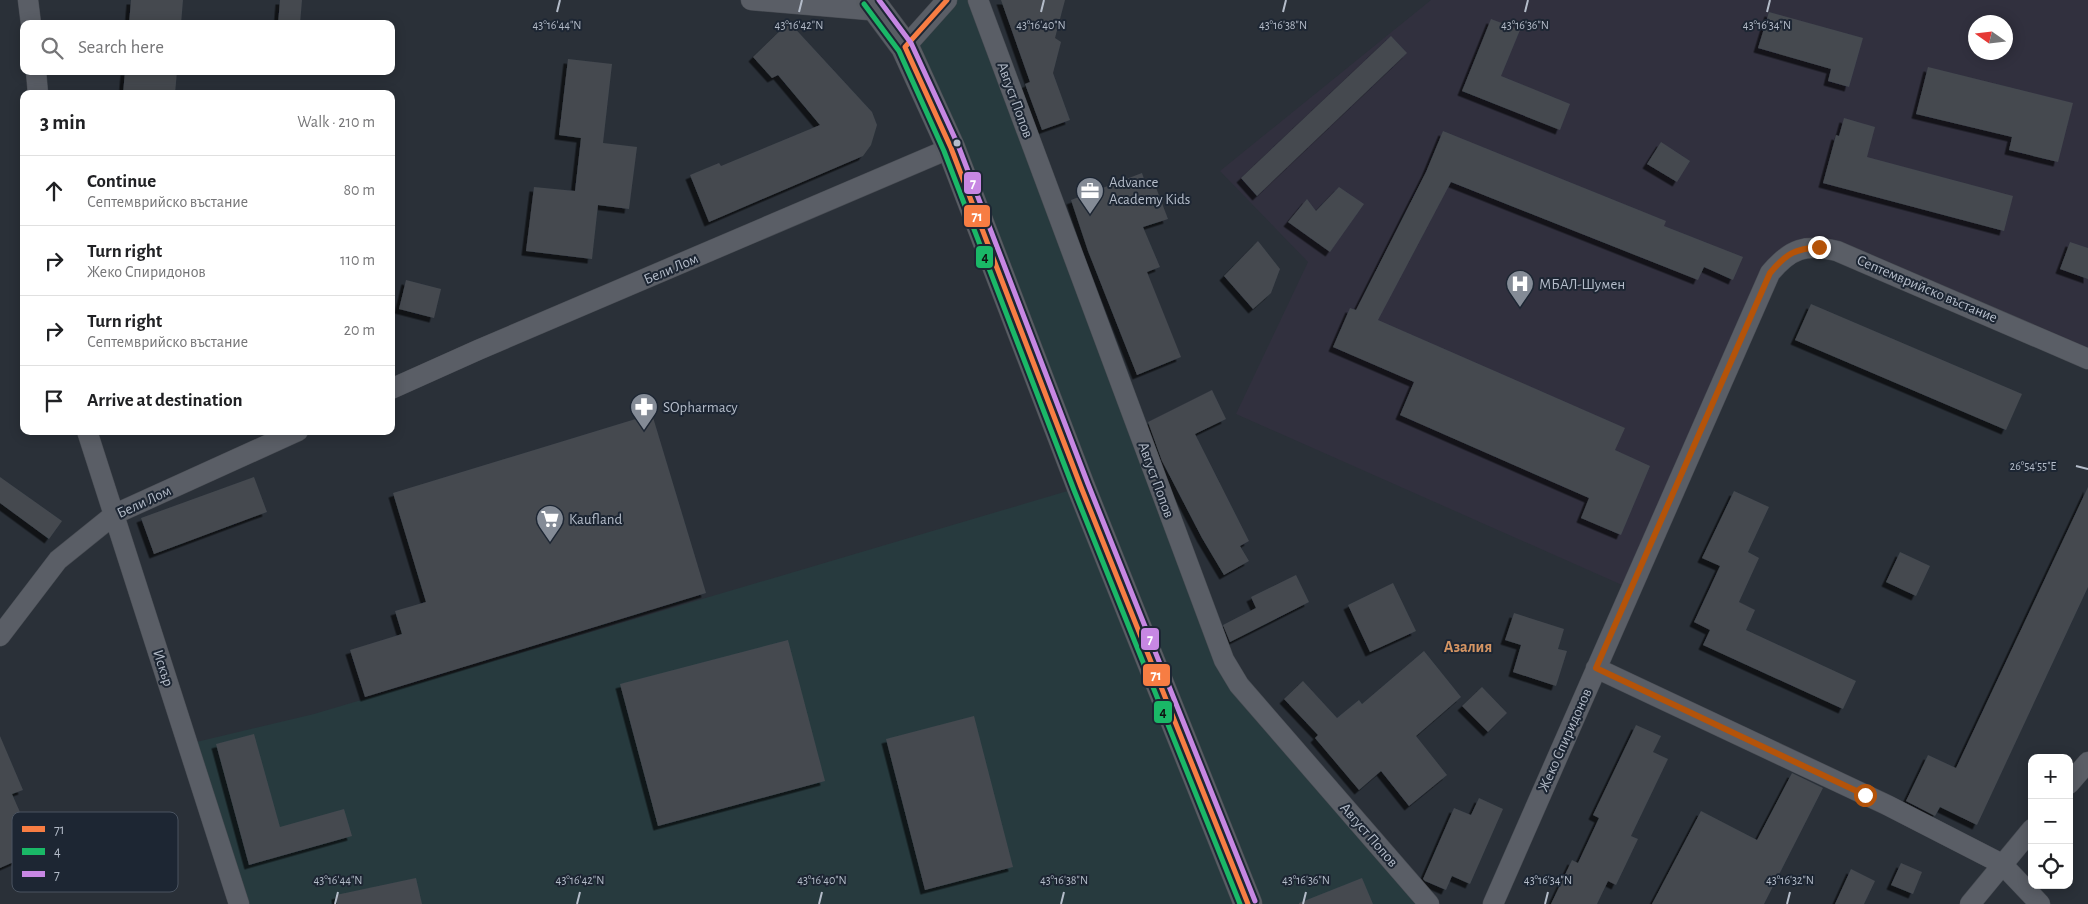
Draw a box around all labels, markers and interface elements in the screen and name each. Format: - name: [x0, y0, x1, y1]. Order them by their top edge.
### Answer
- north arrow: [1968, 15, 2013, 60]
- text: 43°16'44"N: [532, 19, 582, 31]
- text: 43°16'42"N: [775, 19, 823, 31]
- text: 43°16'40"N: [1016, 19, 1066, 31]
- text: 43°16'38"N: [1259, 19, 1307, 31]
- text: 43°16'36"N: [1501, 19, 1549, 31]
- text: 43°16'34"N: [1743, 19, 1791, 31]
- search box: [20, 20, 395, 75]
- icon: search: [38, 34, 66, 62]
- text: Search here: [78, 38, 164, 57]
- street label: Август Попов: [994, 60, 1036, 140]
- text: 3 min: [40, 112, 86, 133]
- text: Walk · 210 m: [297, 114, 375, 130]
- unlabelled marker: [952, 138, 962, 148]
- line badge: 7: [963, 171, 982, 195]
- text: Continue: [87, 172, 156, 191]
- place label: Advance Academy Kids: [1109, 175, 1190, 207]
- office icon: Advance Academy Kids: [1075, 176, 1105, 215]
- icon: ahead: [40, 177, 68, 205]
- text: 7: [970, 177, 976, 191]
- text: 80 m: [344, 182, 375, 198]
- text: Септемврийско въстание: [87, 194, 248, 210]
- line badge: 71: [963, 204, 991, 228]
- text: 71: [971, 210, 983, 224]
- route end: [1808, 236, 1831, 259]
- text: Turn right: [87, 242, 162, 261]
- line badge: 4: [975, 245, 994, 269]
- icon: right: [40, 247, 68, 275]
- street label: Бели Лом: [641, 251, 701, 287]
- text: 4: [981, 251, 989, 265]
- text: 110 m: [340, 252, 375, 268]
- street label: Септемврийско въстание: [1855, 253, 2000, 325]
- text: Жеко Спиридонов: [87, 264, 206, 280]
- hospital icon: МБАЛ-Шумен: [1505, 269, 1535, 308]
- place label: МБАЛ-Шумен: [1539, 277, 1625, 292]
- text: Turn right: [87, 312, 162, 331]
- icon: right: [40, 317, 68, 345]
- text: 20 m: [344, 322, 375, 338]
- text: Септемврийско въстание: [87, 334, 248, 350]
- icon: arrive: [40, 387, 68, 415]
- text: Arrive at destination: [87, 391, 243, 410]
- pharmacy icon: SOpharmacy: [629, 392, 659, 431]
- place label: SOpharmacy: [663, 400, 738, 415]
- street label: Август Попов: [1135, 440, 1177, 520]
- text: 26°54'55"E: [2010, 460, 2056, 472]
- street label: Бели Лом: [115, 483, 173, 521]
- supermarket icon: Kaufland: [535, 504, 565, 543]
- place label: Kaufland: [569, 512, 623, 527]
- line badge: 7: [1140, 627, 1160, 651]
- text: 7: [1147, 633, 1153, 647]
- district label: Азалия: [1444, 639, 1492, 655]
- street label: Искър: [150, 648, 176, 689]
- line badge: 71: [1142, 663, 1171, 687]
- text: 71: [1150, 669, 1162, 683]
- street label: Жеко Спиридонов: [1536, 686, 1594, 794]
- line badge: 4: [1153, 700, 1173, 724]
- text: 4: [1159, 706, 1167, 720]
- map controls: [2028, 754, 2073, 889]
- button: +: [2028, 754, 2073, 799]
- route start: [1854, 784, 1877, 807]
- button: −: [2028, 799, 2073, 844]
- street label: Август Попов: [1337, 800, 1401, 870]
- legend: [12, 812, 178, 892]
- text: 71: [54, 823, 65, 837]
- button: locate: [2028, 844, 2073, 889]
- text: 4: [54, 845, 61, 859]
- text: 7: [54, 868, 60, 882]
- text: 43°16'44"N: [313, 874, 363, 886]
- text: 43°16'42"N: [556, 874, 604, 886]
- text: 43°16'40"N: [797, 874, 847, 886]
- text: 43°16'38"N: [1040, 874, 1088, 886]
- text: 43°16'36"N: [1282, 874, 1330, 886]
- text: 43°16'34"N: [1524, 874, 1572, 886]
- text: 43°16'32"N: [1766, 874, 1814, 886]

